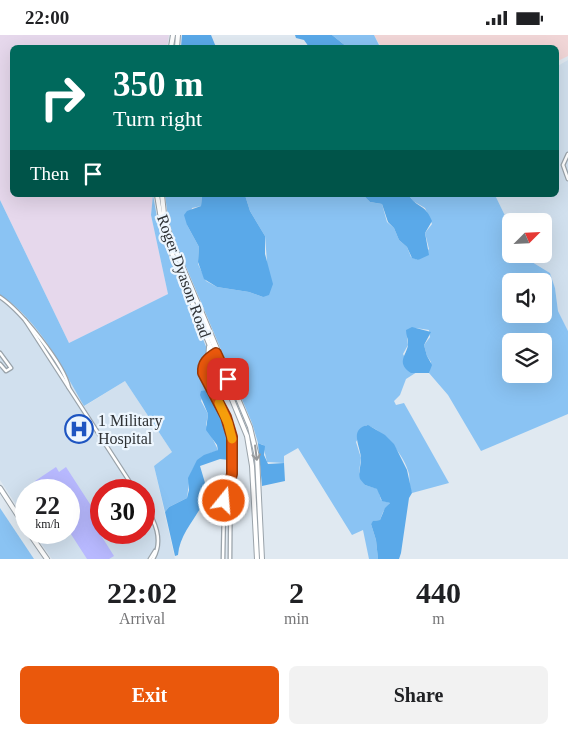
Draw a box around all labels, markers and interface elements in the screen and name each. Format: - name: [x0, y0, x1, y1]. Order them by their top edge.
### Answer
- text: 22:00: [25, 7, 69, 28]
- icon: right: [30, 65, 95, 130]
- text: 350 m: [113, 65, 203, 104]
- text: Turn right: [113, 106, 202, 131]
- icon: arrive: [79, 160, 107, 188]
- text: Then: [30, 163, 69, 184]
- street label: Roger Dyason Road: [153, 212, 214, 340]
- north arrow: [502, 213, 552, 263]
- map controls: [502, 213, 552, 383]
- button: sound: [502, 273, 552, 323]
- button: layers: [502, 333, 552, 383]
- pin: [207, 358, 249, 400]
- icon: arrive: [214, 365, 242, 393]
- place label: 1 Military Hospital: [98, 412, 162, 448]
- hospital icon: 1 Military Hospital: [64, 414, 94, 444]
- one-way arrow: [251, 445, 261, 461]
- position arrow: [197, 474, 249, 526]
- speed limit sign: 30: [90, 479, 155, 544]
- text: 22: [35, 492, 60, 519]
- text: km/h: [35, 517, 60, 531]
- text: 22:02: [107, 576, 177, 609]
- text: 2: [289, 576, 304, 609]
- text: 440: [416, 576, 461, 609]
- text: Arrival: [119, 610, 165, 627]
- text: min: [284, 610, 309, 627]
- text: m: [432, 610, 445, 627]
- button: Exit: [20, 666, 279, 724]
- button: Share: [289, 666, 548, 724]

